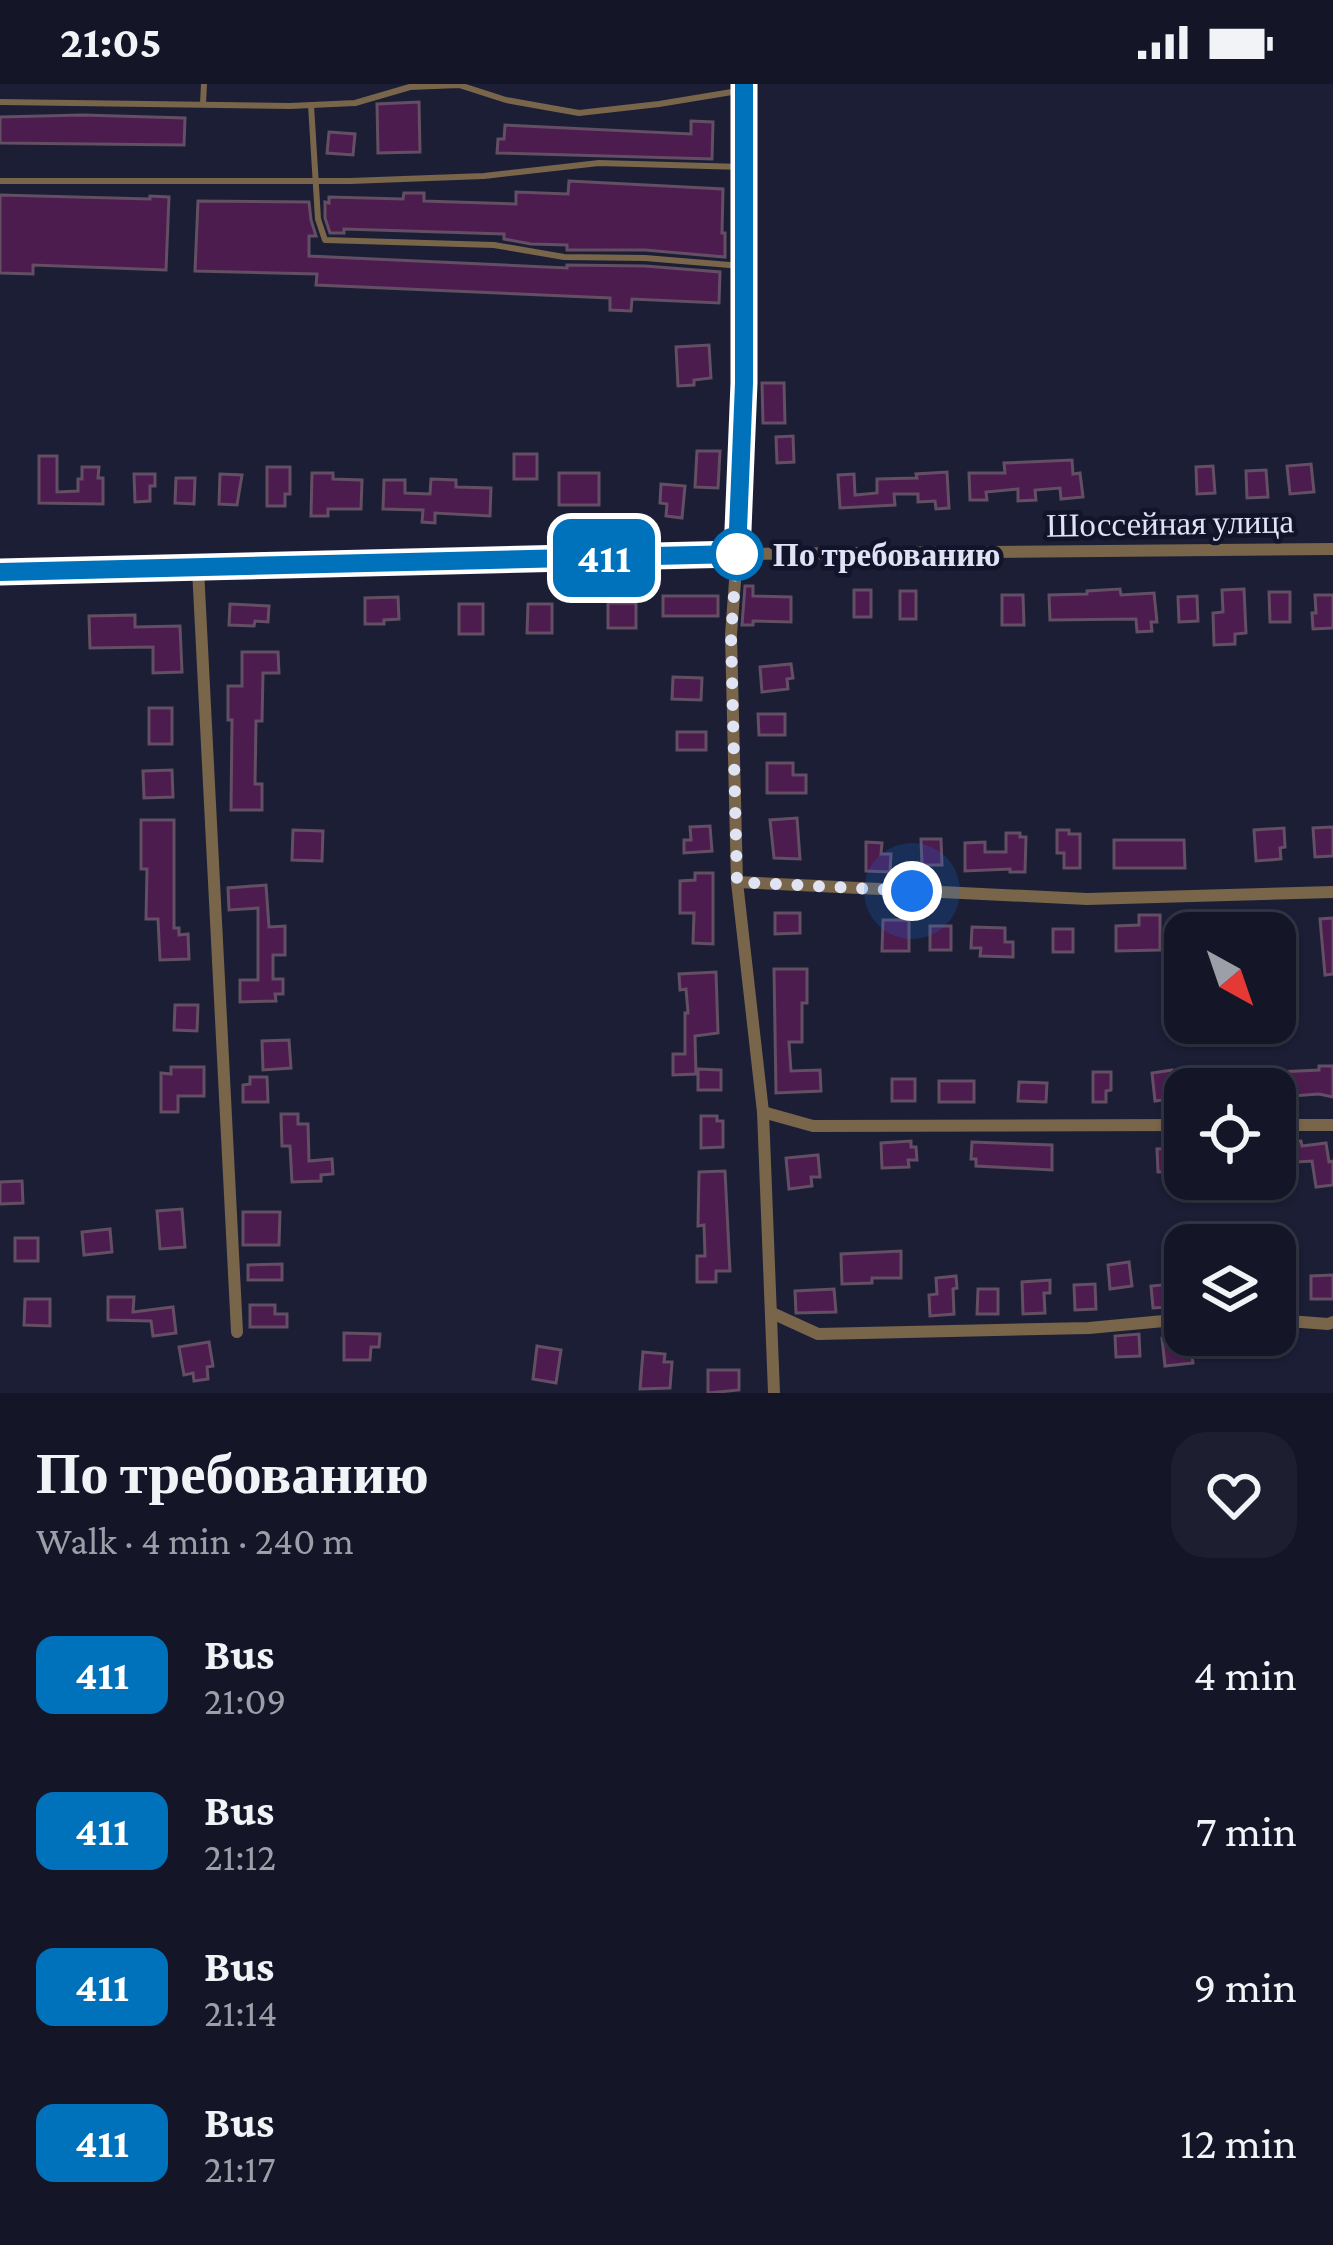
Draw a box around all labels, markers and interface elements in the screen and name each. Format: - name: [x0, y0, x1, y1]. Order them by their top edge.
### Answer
- text: 21:05: [60, 17, 162, 67]
- street label: Шоссейная улица: [1046, 502, 1295, 544]
- line badge: 411: [535, 519, 673, 597]
- marker: По требованию: [712, 529, 762, 579]
- text: 411: [577, 534, 631, 581]
- place label: По требованию: [773, 536, 1000, 573]
- your location: [882, 861, 942, 921]
- north arrow: [1164, 912, 1296, 1044]
- map controls: [1164, 912, 1296, 1356]
- button: locate: [1164, 1068, 1296, 1200]
- button: layers: [1164, 1224, 1296, 1356]
- button: heart: [1171, 1432, 1297, 1558]
- text: По требованию: [36, 1442, 429, 1505]
- text: Walk · 4 min · 240 m: [36, 1519, 354, 1562]
- text: Bus: [204, 1629, 274, 1679]
- text: 4 min: [1193, 1650, 1297, 1700]
- text: 411: [75, 1651, 129, 1698]
- text: 21:09: [204, 1679, 286, 1722]
- text: Bus: [204, 1785, 274, 1835]
- text: 7 min: [1196, 1806, 1297, 1856]
- text: 411: [75, 1807, 129, 1854]
- text: 21:12: [204, 1835, 276, 1878]
- text: Bus: [204, 1941, 274, 1991]
- text: 9 min: [1194, 1962, 1297, 2012]
- text: 411: [75, 1963, 129, 2010]
- text: 21:14: [204, 1991, 277, 2034]
- text: Bus: [204, 2097, 274, 2147]
- text: 12 min: [1180, 2118, 1297, 2168]
- text: 411: [75, 2119, 129, 2166]
- text: 21:17: [204, 2147, 275, 2190]

